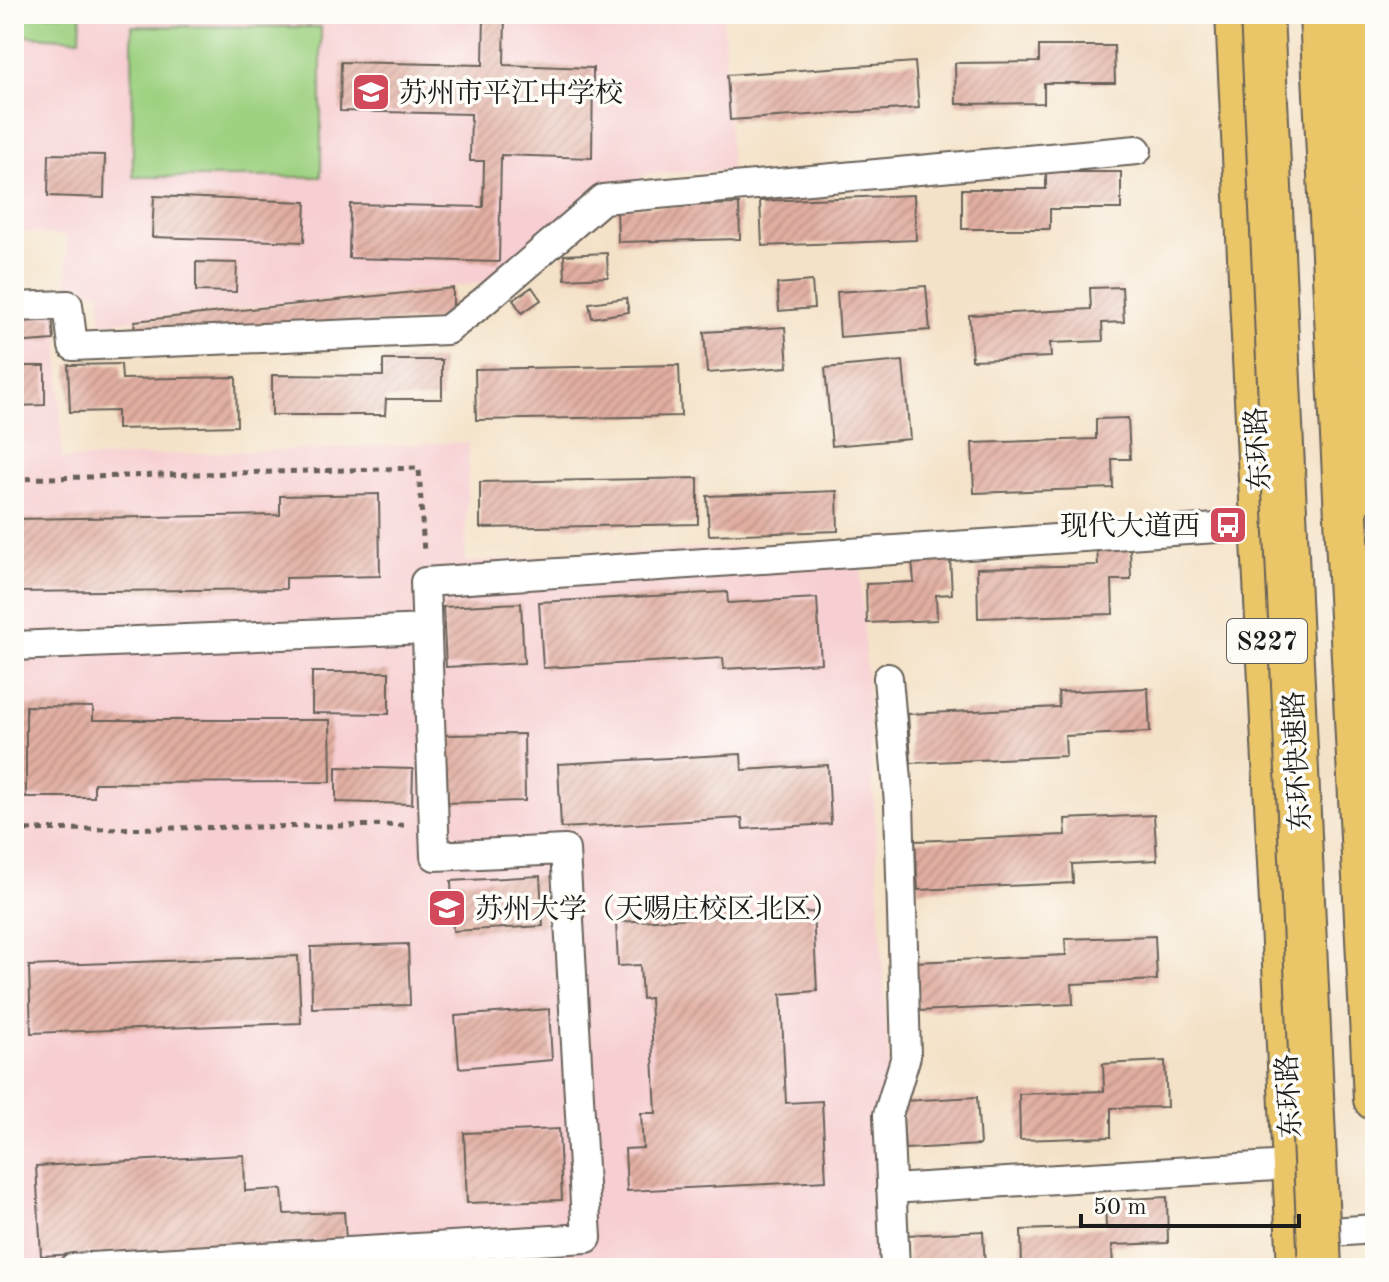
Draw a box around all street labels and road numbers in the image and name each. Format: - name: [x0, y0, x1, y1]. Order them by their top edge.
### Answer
- street label: 东环路: [1241, 406, 1276, 492]
- road number: S227: [1227, 619, 1307, 663]
- street label: 东环快速路: [1278, 690, 1317, 832]
- street label: 东环路: [1272, 1053, 1307, 1139]

